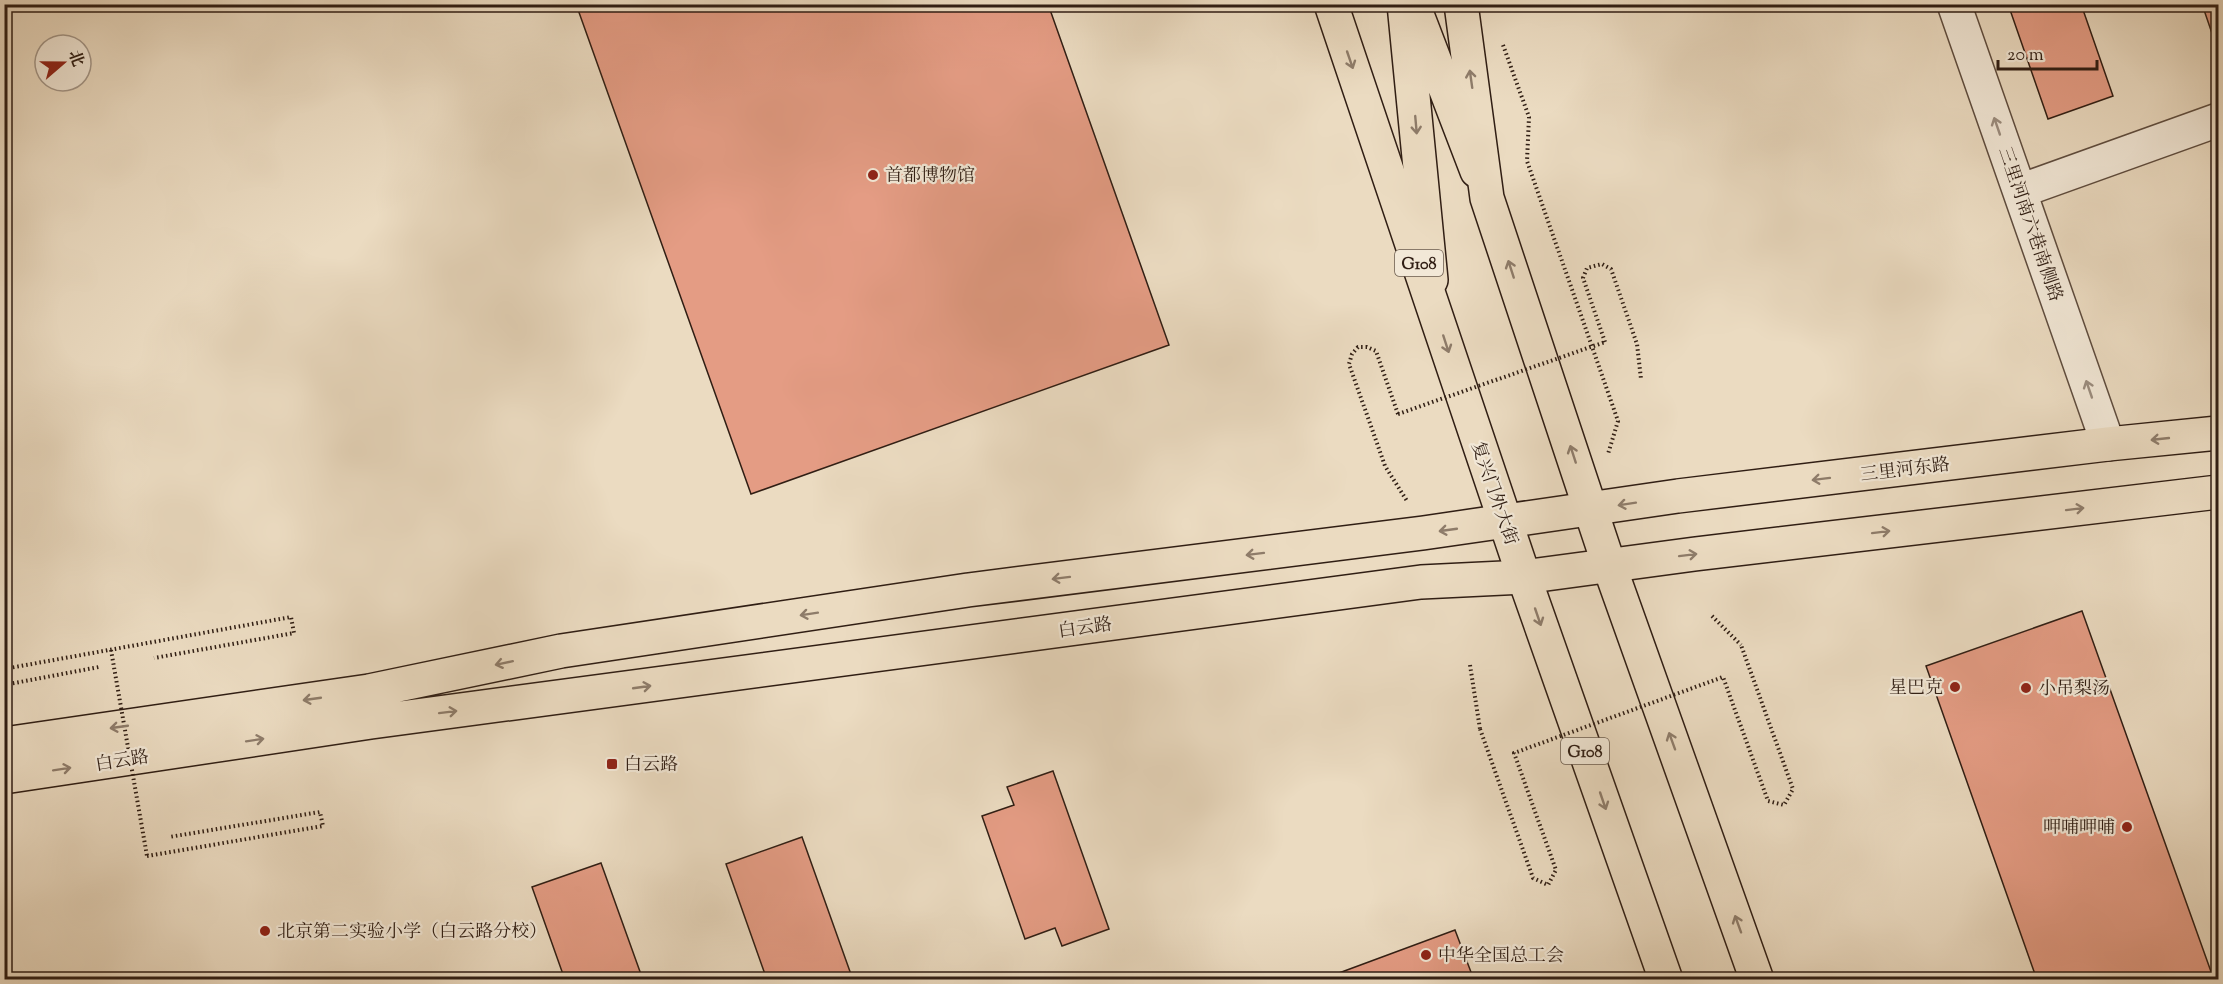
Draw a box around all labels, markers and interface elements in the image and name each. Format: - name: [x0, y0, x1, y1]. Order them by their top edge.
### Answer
- north arrow: [33, 33, 93, 93]
- scale bar: [1998, 33, 2097, 71]
- text: 20 m: [2007, 43, 2044, 69]
- text: 北: [61, 47, 88, 70]
- one-way arrow: [1345, 50, 1356, 69]
- one-way arrow: [1465, 69, 1476, 89]
- one-way arrow: [1411, 115, 1422, 135]
- one-way arrow: [1990, 117, 2001, 136]
- street label: 三里河南六巷南侧路: [1990, 144, 2068, 305]
- place label: 首都博物馆: [885, 164, 975, 190]
- marker: 首都博物馆: [866, 168, 880, 182]
- road number: G108: [1395, 250, 1443, 276]
- one-way arrow: [1505, 260, 1516, 279]
- one-way arrow: [1441, 334, 1452, 353]
- one-way arrow: [2082, 380, 2093, 399]
- one-way arrow: [2151, 434, 2171, 445]
- street label: 复兴门外大街: [1463, 438, 1523, 549]
- one-way arrow: [1566, 445, 1577, 464]
- street label: 三里河东路: [1859, 453, 1951, 489]
- one-way arrow: [1811, 473, 1831, 484]
- one-way arrow: [1618, 498, 1638, 509]
- one-way arrow: [2064, 503, 2084, 514]
- one-way arrow: [1439, 524, 1459, 535]
- one-way arrow: [1871, 526, 1891, 537]
- one-way arrow: [1245, 549, 1265, 560]
- one-way arrow: [1677, 549, 1697, 560]
- one-way arrow: [1052, 573, 1072, 584]
- one-way arrow: [1534, 607, 1545, 626]
- one-way arrow: [800, 608, 820, 619]
- street label: 白云路: [1057, 612, 1114, 646]
- one-way arrow: [494, 658, 514, 669]
- place label: 星巴克: [1889, 676, 1943, 702]
- place label: 小吊梨汤: [2038, 677, 2110, 703]
- marker: 星巴克: [1948, 680, 1962, 694]
- one-way arrow: [631, 681, 651, 692]
- marker: 小吊梨汤: [2019, 681, 2033, 695]
- one-way arrow: [303, 694, 322, 705]
- one-way arrow: [438, 706, 458, 717]
- one-way arrow: [110, 722, 129, 733]
- one-way arrow: [1665, 732, 1676, 751]
- one-way arrow: [245, 734, 265, 745]
- road number: G108: [1561, 738, 1609, 764]
- street label: 白云路: [94, 745, 151, 779]
- place label: 白云路: [624, 753, 678, 779]
- marker: 白云路: [605, 757, 619, 771]
- one-way arrow: [52, 763, 72, 774]
- one-way arrow: [1599, 791, 1610, 810]
- place label: 呷哺呷哺: [2043, 816, 2115, 842]
- marker: 呷哺呷哺: [2120, 820, 2134, 834]
- one-way arrow: [1731, 916, 1742, 934]
- place label: 北京第二实验小学（白云路分校）: [277, 920, 547, 946]
- marker: 北京第二实验小学（白云路分校）: [258, 924, 272, 938]
- place label: 中华全国总工会: [1438, 944, 1564, 970]
- marker: 中华全国总工会: [1419, 948, 1433, 962]

